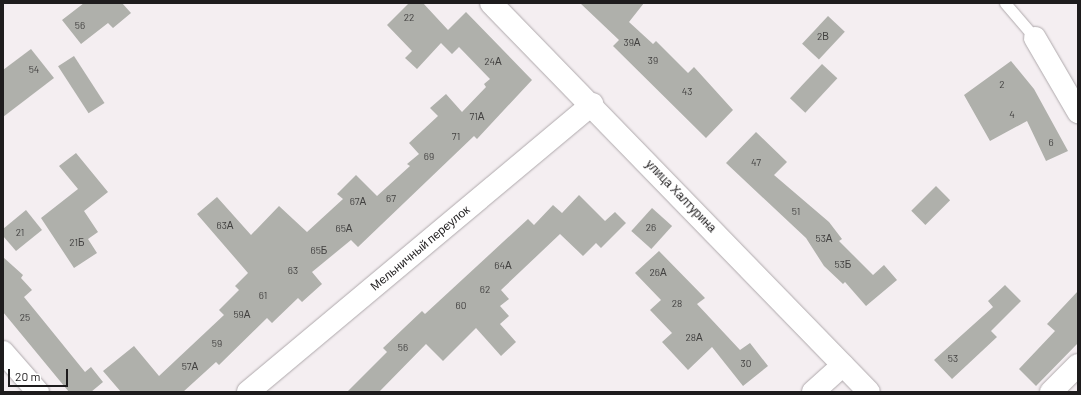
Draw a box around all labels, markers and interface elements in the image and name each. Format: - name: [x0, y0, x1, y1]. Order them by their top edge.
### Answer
- house number: 22: [404, 12, 414, 24]
- house number: 56: [75, 20, 85, 32]
- house number: 2В: [817, 31, 829, 43]
- house number: 39А: [623, 37, 641, 49]
- house number: 39: [648, 55, 658, 67]
- house number: 24А: [484, 56, 502, 68]
- house number: 54: [29, 64, 39, 76]
- house number: 2: [999, 79, 1005, 91]
- house number: 43: [682, 86, 692, 98]
- house number: 4: [1009, 109, 1015, 121]
- house number: 71А: [470, 111, 484, 123]
- house number: 71: [452, 131, 460, 143]
- house number: 6: [1048, 137, 1054, 149]
- house number: 69: [424, 151, 434, 163]
- street label: улица Халтурина: [643, 157, 719, 235]
- house number: 47: [751, 157, 761, 169]
- house number: 67: [386, 193, 396, 205]
- house number: 67А: [350, 196, 366, 208]
- street label: Мельничный переулок: [368, 202, 472, 294]
- house number: 51: [792, 206, 800, 218]
- house number: 63А: [217, 220, 233, 232]
- house number: 26: [646, 222, 656, 234]
- house number: 65А: [336, 223, 352, 235]
- house number: 21: [16, 227, 24, 239]
- house number: 53А: [816, 233, 832, 245]
- house number: 21Б: [69, 237, 85, 249]
- house number: 65Б: [311, 245, 327, 257]
- house number: 53Б: [835, 259, 851, 271]
- house number: 64А: [494, 260, 512, 272]
- house number: 63: [288, 265, 298, 277]
- house number: 26А: [649, 267, 667, 279]
- house number: 62: [480, 284, 490, 296]
- house number: 61: [259, 290, 267, 302]
- house number: 28: [672, 298, 682, 310]
- house number: 60: [456, 300, 466, 312]
- house number: 59А: [233, 309, 251, 321]
- house number: 25: [20, 312, 30, 324]
- house number: 28А: [685, 332, 703, 344]
- house number: 59: [212, 338, 222, 350]
- house number: 56: [398, 342, 408, 354]
- house number: 53: [948, 353, 958, 365]
- house number: 30: [741, 358, 751, 370]
- scale bar: [10, 361, 70, 387]
- house number: 57А: [182, 361, 198, 373]
- text: 20 m: [15, 369, 41, 383]

